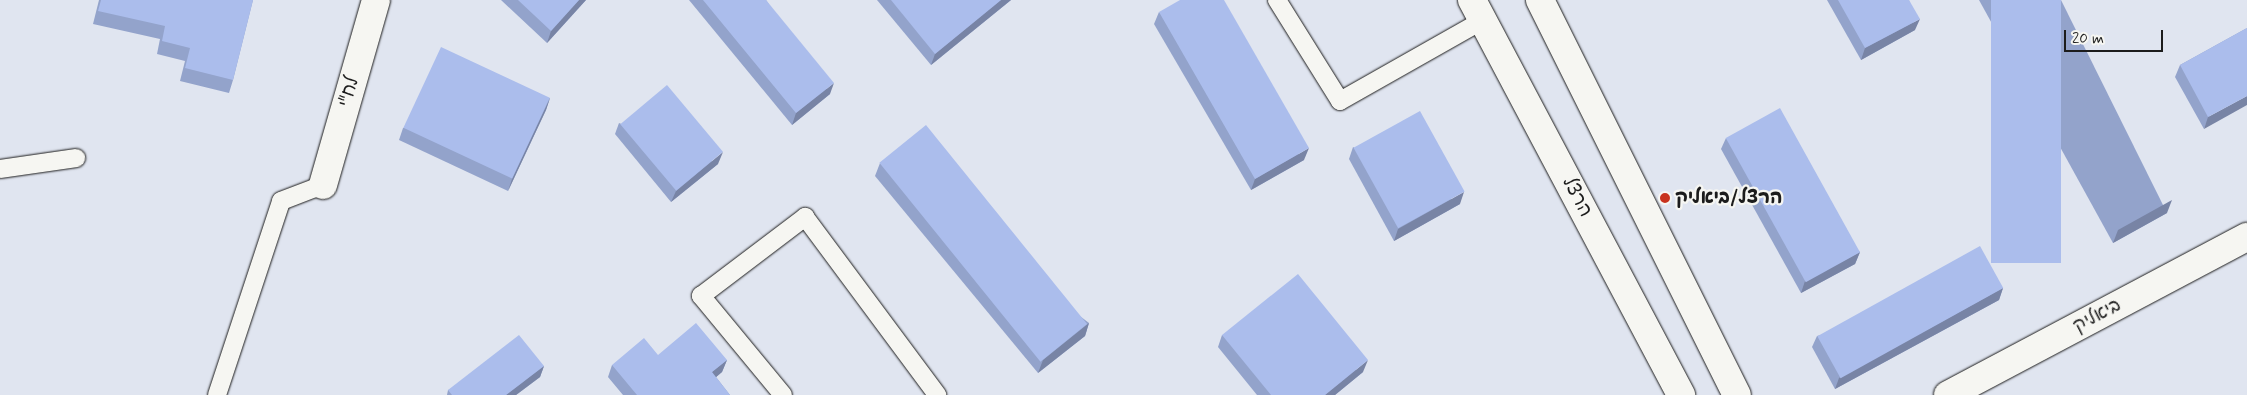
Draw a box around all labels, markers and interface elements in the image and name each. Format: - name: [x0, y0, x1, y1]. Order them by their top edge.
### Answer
- scale bar: [2067, 20, 2166, 52]
- text: 20 m: [2072, 29, 2104, 49]
- street label: לח"י: [334, 74, 364, 110]
- street label: הרצל: [1557, 173, 1597, 221]
- place label: הרצל/ביאליק: [1675, 187, 1782, 209]
- marker: הרצל/ביאליק: [1659, 192, 1671, 204]
- street label: ביאליק: [2069, 294, 2125, 338]

